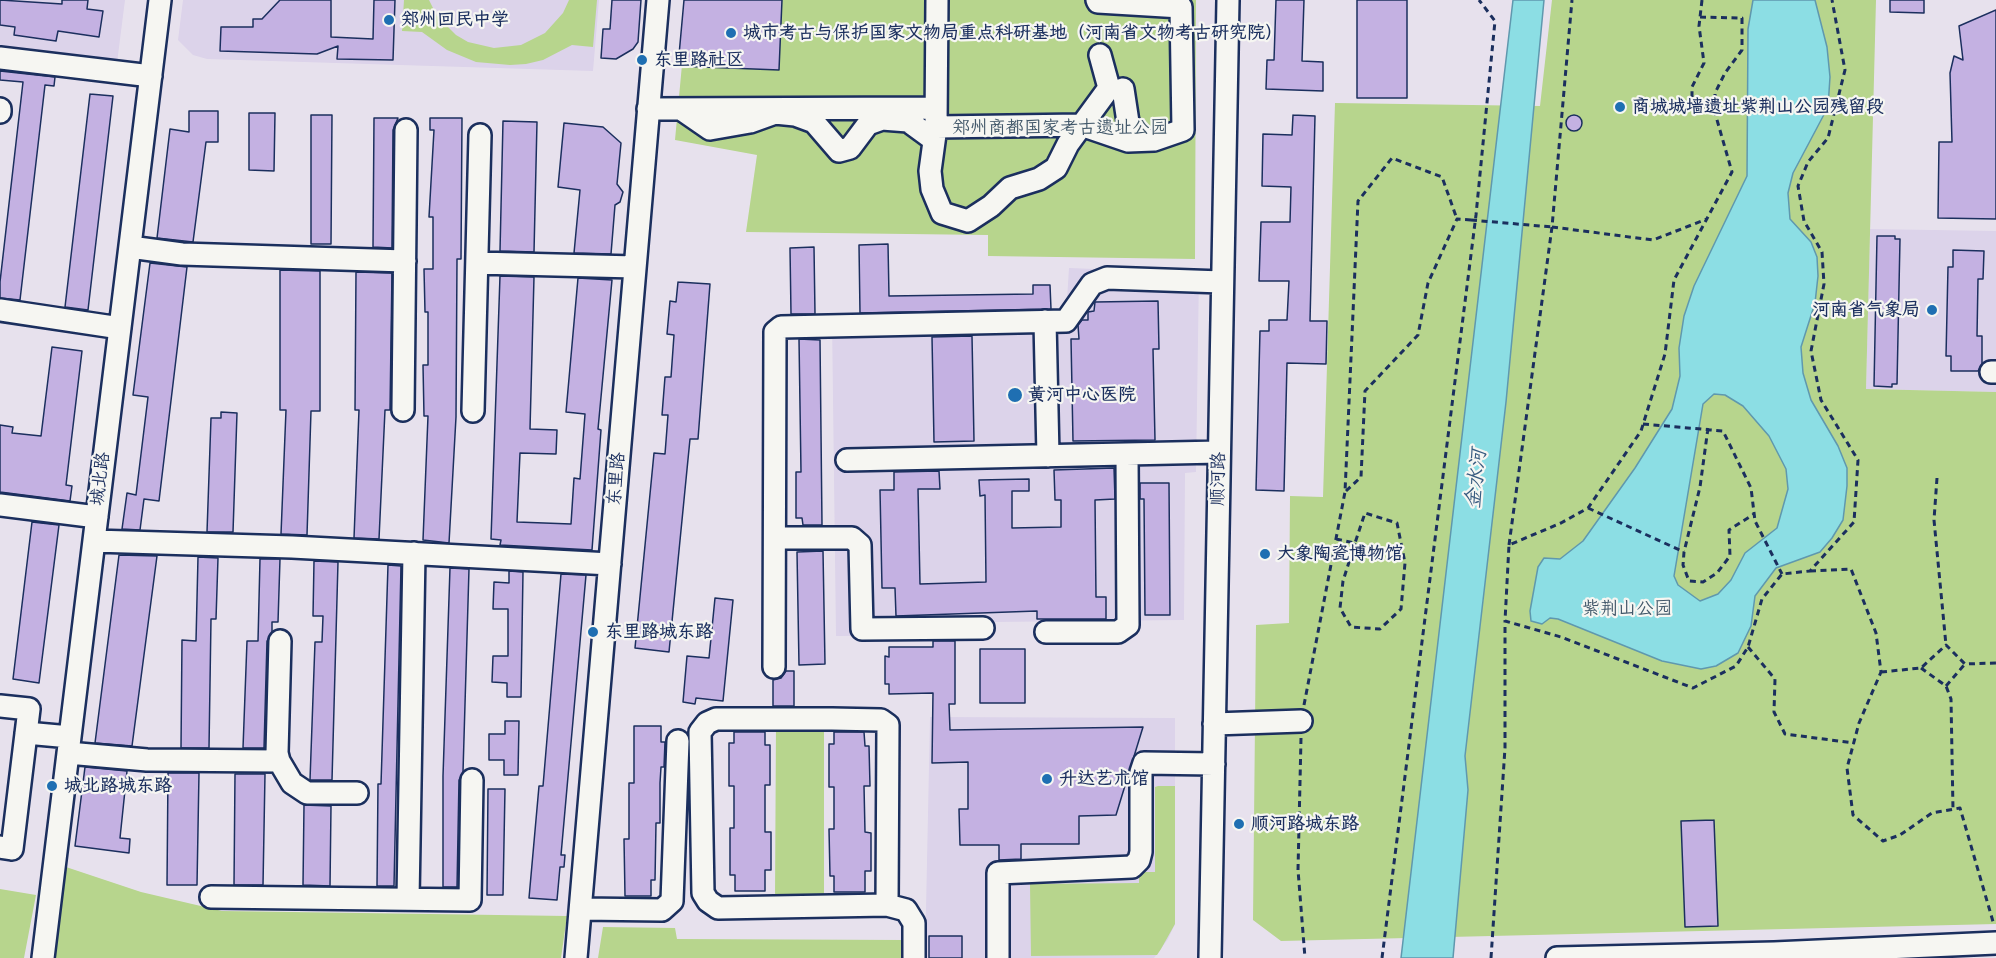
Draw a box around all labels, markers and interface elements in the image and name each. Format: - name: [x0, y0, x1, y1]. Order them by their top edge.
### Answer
- place label: 郑州回民中学: [401, 9, 509, 31]
- marker: 郑州回民中学: [382, 13, 396, 27]
- place label: 城市考古与保护国家文物局重点科研基地（河南省文物考古研究院）: [743, 22, 1283, 44]
- marker: 城市考古与保护国家文物局重点科研基地（河南省文物考古研究院）: [724, 26, 738, 40]
- place label: 东里路社区: [654, 49, 744, 71]
- marker: 东里路社区: [635, 53, 649, 67]
- place label: 商城城墙遗址紫荆山公园残留段: [1632, 96, 1884, 118]
- marker: 商城城墙遗址紫荆山公园残留段: [1613, 100, 1627, 114]
- park label: 郑州商都国家考古遗址公园: [952, 117, 1168, 139]
- place label: 河南省气象局: [1812, 299, 1920, 321]
- marker: 河南省气象局: [1925, 303, 1939, 317]
- place label: 黄河中心医院: [1028, 384, 1136, 406]
- marker: 黄河中心医院: [1006, 386, 1024, 404]
- water label: 金水河: [1462, 448, 1492, 510]
- street label: 城北路: [87, 451, 115, 507]
- street label: 东里路: [604, 451, 630, 507]
- street label: 顺河路: [1208, 452, 1230, 506]
- place label: 大象陶瓷博物馆: [1277, 543, 1403, 565]
- marker: 大象陶瓷博物馆: [1258, 547, 1272, 561]
- park label: 紫荆山公园: [1582, 598, 1672, 620]
- place label: 东里路城东路: [605, 621, 713, 643]
- marker: 东里路城东路: [586, 625, 600, 639]
- place label: 升达艺术馆: [1059, 768, 1149, 790]
- marker: 升达艺术馆: [1040, 772, 1054, 786]
- place label: 城北路城东路: [64, 775, 172, 797]
- marker: 城北路城东路: [45, 779, 59, 793]
- place label: 顺河路城东路: [1251, 813, 1359, 835]
- marker: 顺河路城东路: [1232, 817, 1246, 831]

